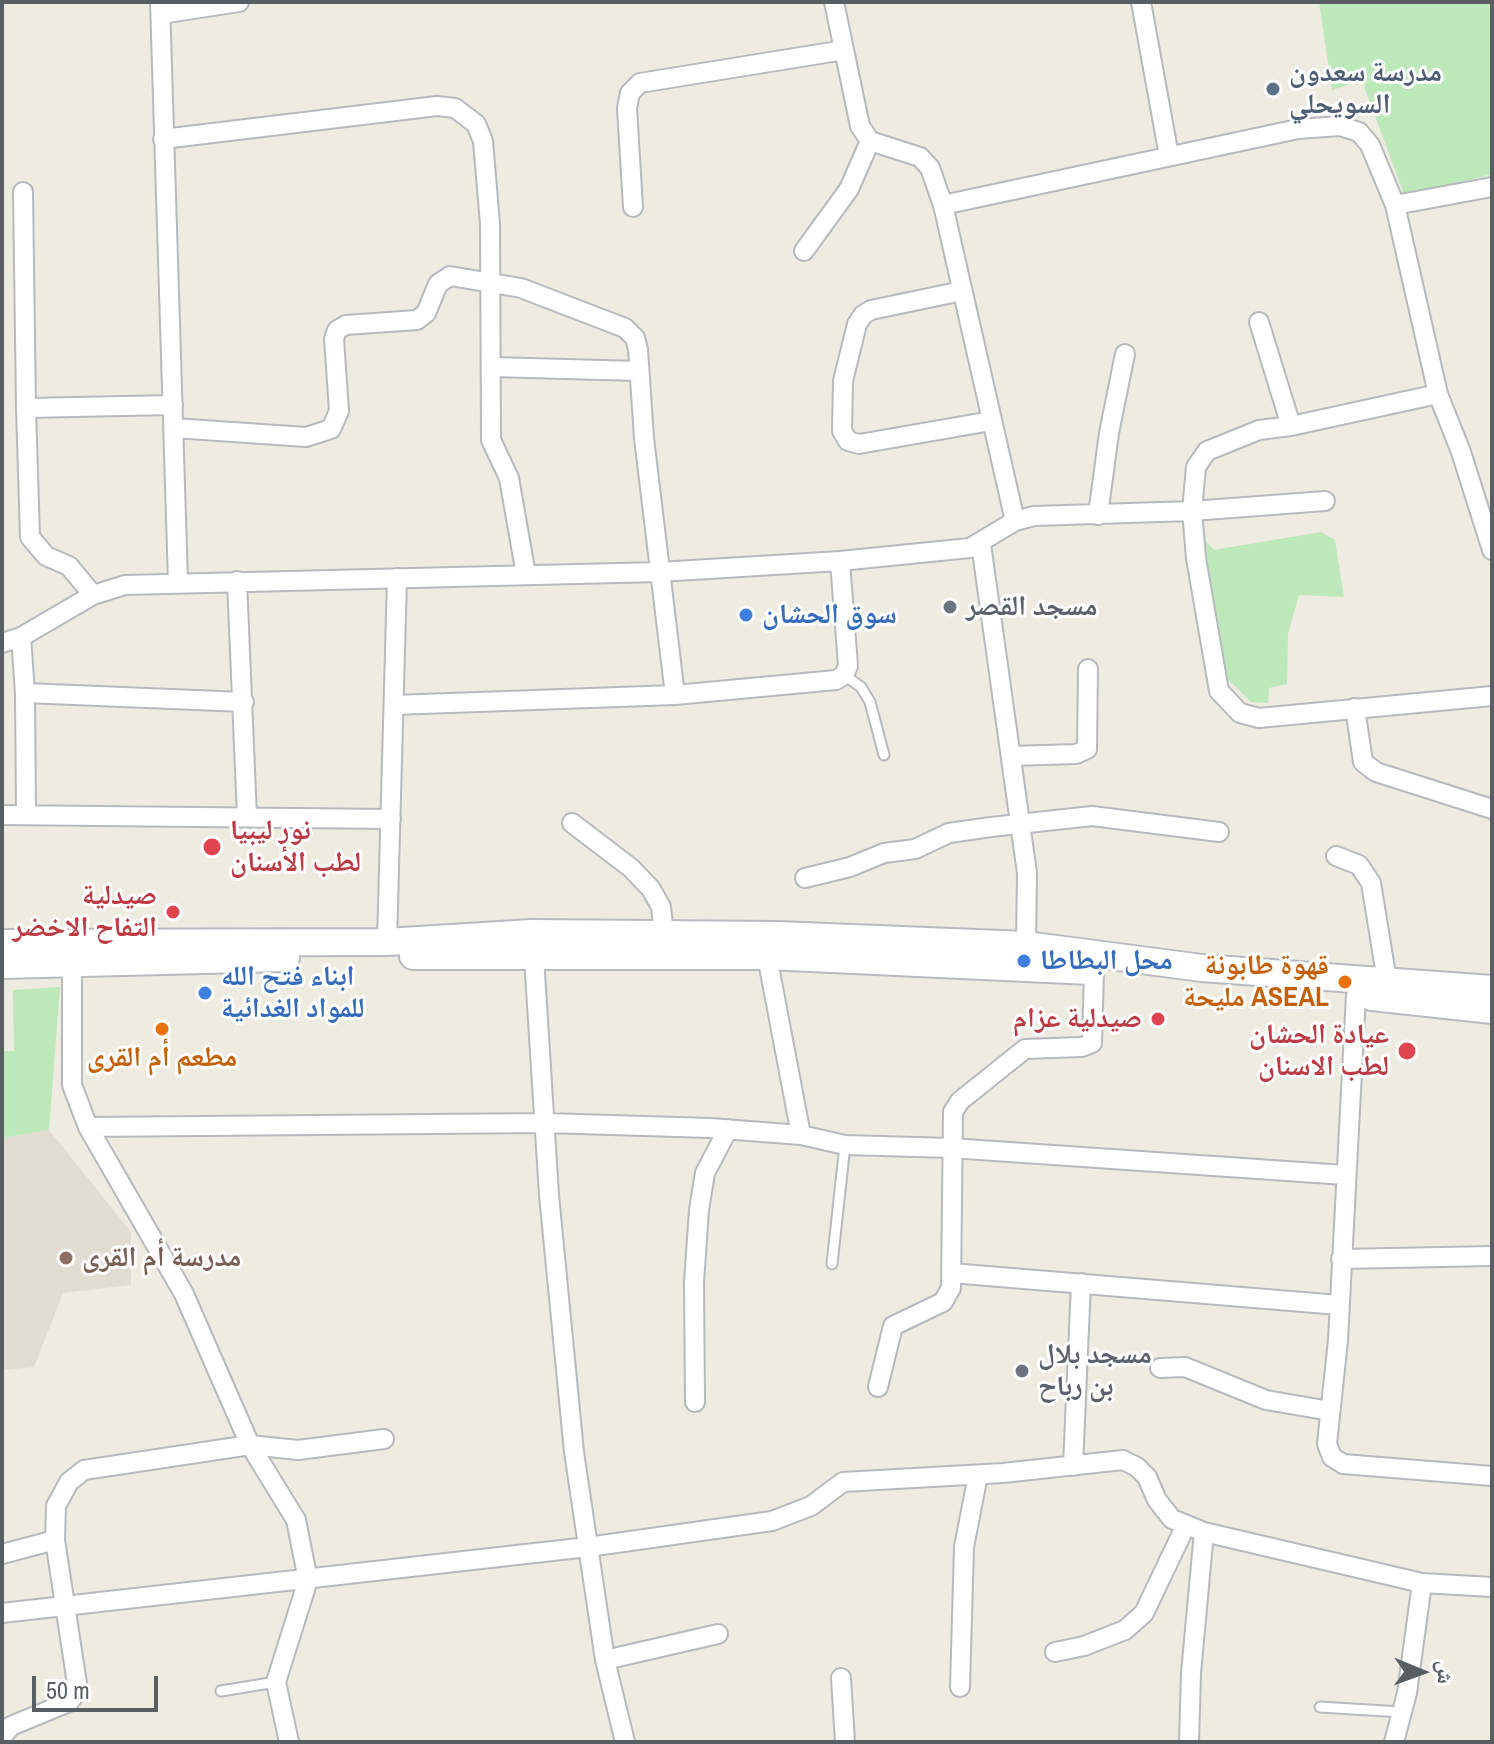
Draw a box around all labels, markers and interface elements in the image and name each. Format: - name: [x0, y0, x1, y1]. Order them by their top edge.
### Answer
- place label: مدرسة سعدون السويحلي: [1289, 56, 1442, 122]
- marker: مدرسة سعدون السويحلي: [1264, 80, 1282, 98]
- place label: مسجد القصر: [966, 590, 1097, 624]
- place label: سوق الحشان: [762, 598, 897, 632]
- marker: مسجد القصر: [941, 598, 959, 616]
- marker: سوق الحشان: [737, 606, 755, 624]
- place label: نور ليبيا لطب الأسنان: [230, 814, 361, 880]
- marker: نور ليبيا لطب الأسنان: [201, 836, 223, 858]
- place label: صيدلية التفاح الاخضر: [12, 879, 157, 945]
- marker: صيدلية التفاح الاخضر: [164, 903, 182, 921]
- place label: محل البطاطا: [1040, 944, 1173, 978]
- place label: قهوة طابونة مليحة ASEAL: [1183, 949, 1329, 1015]
- marker: محل البطاطا: [1015, 952, 1033, 970]
- place label: ابناء فتح الله للمواد الغدائية: [221, 960, 365, 1026]
- marker: قهوة طابونة مليحة ASEAL: [1336, 973, 1354, 991]
- marker: ابناء فتح الله للمواد الغدائية: [196, 984, 214, 1002]
- place label: صيدلية عزام: [1013, 1002, 1142, 1036]
- marker: صيدلية عزام: [1149, 1010, 1167, 1028]
- place label: عيادة الحشان لطب الاسنان: [1249, 1018, 1389, 1084]
- marker: مطعم أم القرى: [153, 1020, 171, 1038]
- marker: عيادة الحشان لطب الاسنان: [1396, 1040, 1418, 1062]
- place label: مطعم أم القرى: [87, 1041, 237, 1075]
- place label: مدرسة أم القرى: [82, 1241, 241, 1275]
- marker: مدرسة أم القرى: [57, 1249, 75, 1267]
- place label: مسجد بلال بن رباح: [1038, 1338, 1152, 1404]
- marker: مسجد بلال بن رباح: [1013, 1362, 1031, 1380]
- north arrow: [1382, 1632, 1462, 1712]
- scale bar: [36, 1660, 162, 1710]
- text: ش: [1431, 1660, 1461, 1684]
- text: 50 m: [46, 1674, 90, 1706]

